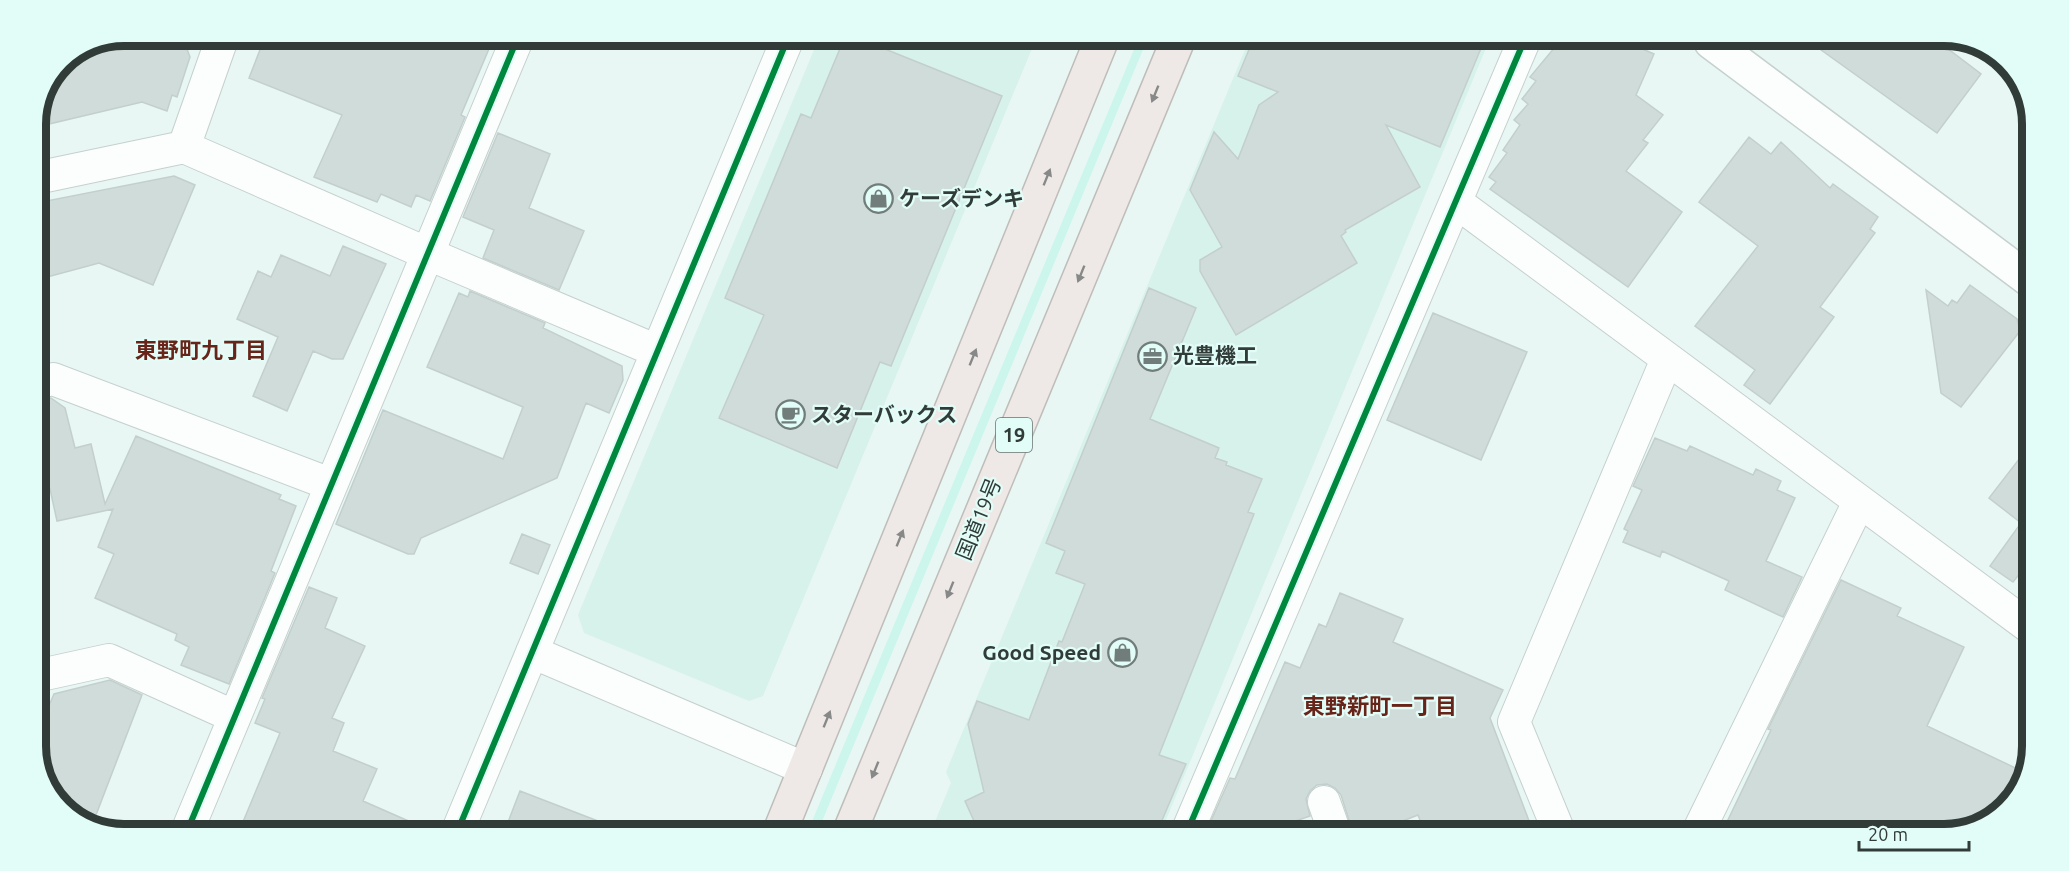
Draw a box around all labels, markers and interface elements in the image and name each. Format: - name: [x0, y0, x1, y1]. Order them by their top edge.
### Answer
- one-way arrow: [1150, 85, 1160, 103]
- one-way arrow: [1042, 167, 1052, 185]
- shop icon: ケーズデンキ: [862, 183, 894, 215]
- place label: ケーズデンキ: [899, 186, 1024, 210]
- one-way arrow: [1076, 265, 1085, 283]
- district label: 東野町九丁目: [135, 337, 267, 362]
- office icon: 光豊機工: [1136, 340, 1168, 372]
- place label: 光豊機工: [1173, 343, 1257, 367]
- one-way arrow: [969, 348, 978, 366]
- cafe icon: スターバックス: [774, 399, 806, 431]
- place label: スターバックス: [811, 402, 957, 426]
- road number: 19: [996, 418, 1032, 452]
- street label: 国道19号: [951, 474, 1005, 563]
- one-way arrow: [896, 529, 905, 547]
- one-way arrow: [945, 581, 954, 599]
- shop icon: Good Speed: [1106, 637, 1138, 669]
- place label: Good Speed: [982, 640, 1101, 664]
- district label: 東野新町一丁目: [1303, 693, 1457, 718]
- one-way arrow: [822, 709, 832, 727]
- one-way arrow: [870, 761, 879, 779]
- scale bar: [1859, 814, 1968, 852]
- text: 20 m: [1868, 824, 1908, 844]

